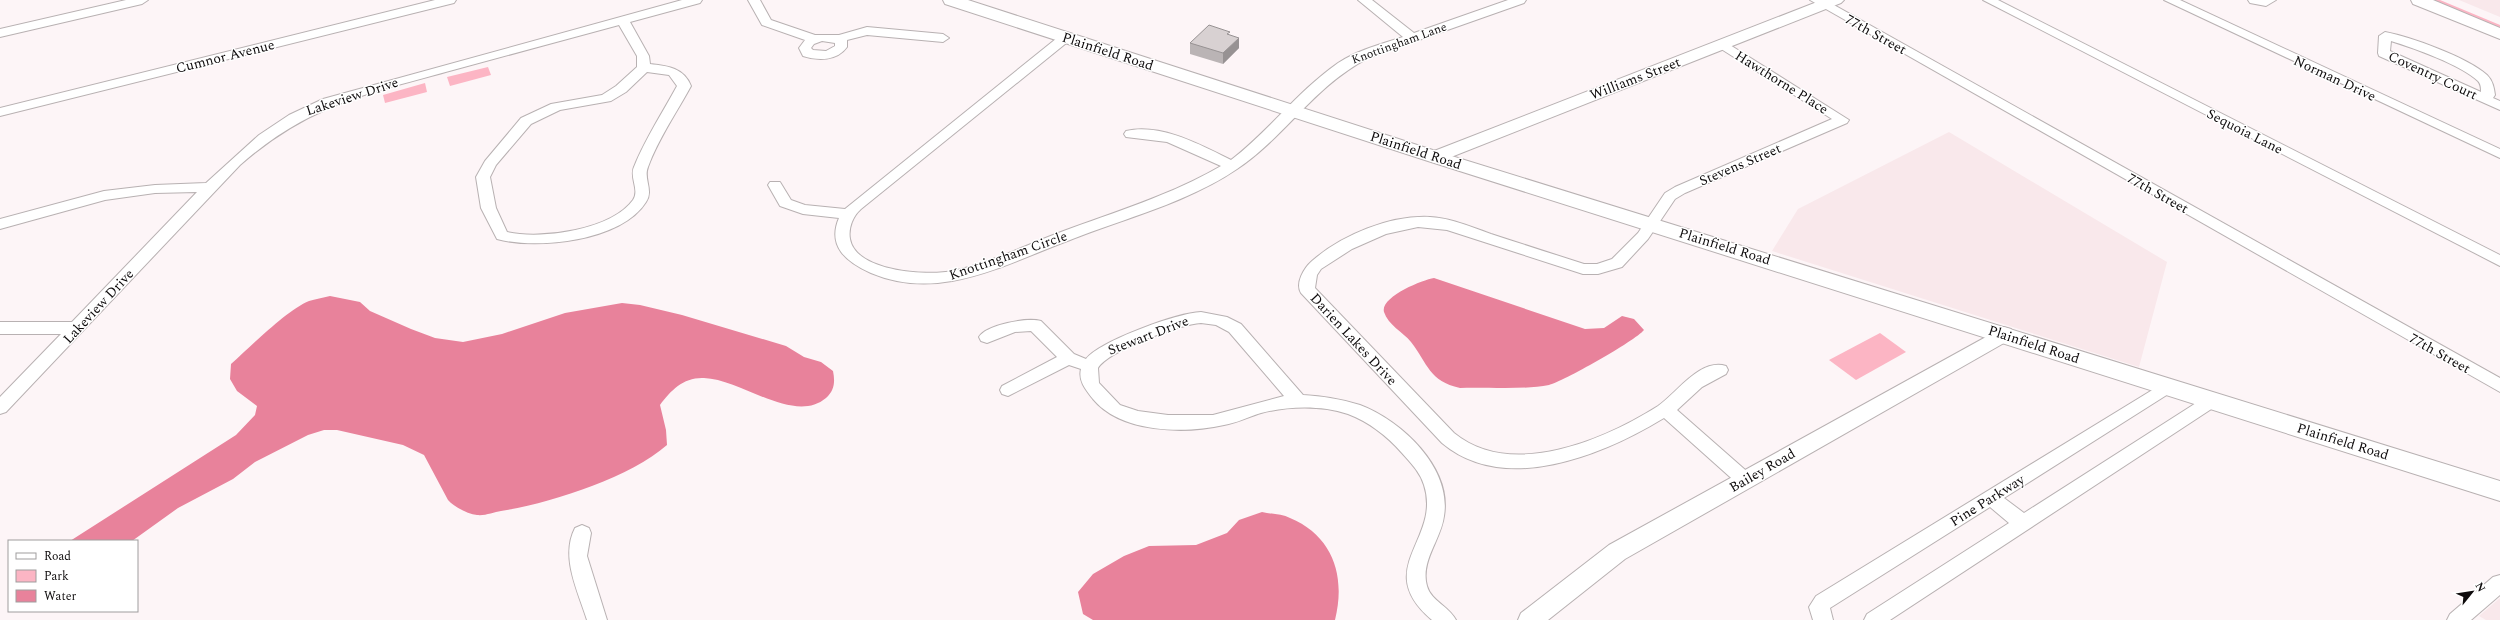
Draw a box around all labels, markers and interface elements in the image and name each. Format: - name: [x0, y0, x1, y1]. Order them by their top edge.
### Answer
- street label: 77th Street: [1841, 9, 1910, 60]
- street label: Knottingham Lane: [1349, 17, 1450, 70]
- street label: Plainfield Road: [1059, 27, 1157, 76]
- street label: Cumnor Avenue: [174, 34, 277, 79]
- street label: Hawthorne Place: [1731, 45, 1833, 120]
- street label: Coventry Court: [2385, 46, 2481, 105]
- street label: Norman Drive: [2290, 50, 2380, 107]
- street label: Williams Street: [1587, 51, 1684, 105]
- street label: Lakeview Drive: [303, 72, 401, 121]
- street label: Sequoia Lane: [2203, 103, 2287, 160]
- street label: Plainfield Road: [1367, 126, 1465, 175]
- street label: Stevens Street: [1696, 138, 1784, 191]
- street label: 77th Street: [2123, 168, 2192, 219]
- street label: Plainfield Road: [1676, 223, 1774, 270]
- street label: Knottingham Circle: [946, 225, 1070, 286]
- street label: Lakeview Drive: [58, 264, 139, 349]
- street label: Darien Lakes Drive: [1305, 288, 1402, 390]
- street label: Stewart Drive: [1105, 310, 1192, 361]
- street label: Plainfield Road: [1985, 320, 2083, 369]
- street label: 77th Street: [2405, 328, 2474, 379]
- street label: Plainfield Road: [2294, 418, 2392, 465]
- street label: Bailey Road: [1725, 443, 1799, 498]
- street label: Pine Parkway: [1946, 468, 2030, 532]
- legend: [8, 540, 138, 612]
- text: Road: [44, 547, 71, 566]
- text: Park: [44, 567, 69, 586]
- north arrow: [2452, 572, 2492, 612]
- text: N: [2471, 579, 2490, 595]
- text: Water: [44, 587, 76, 606]

